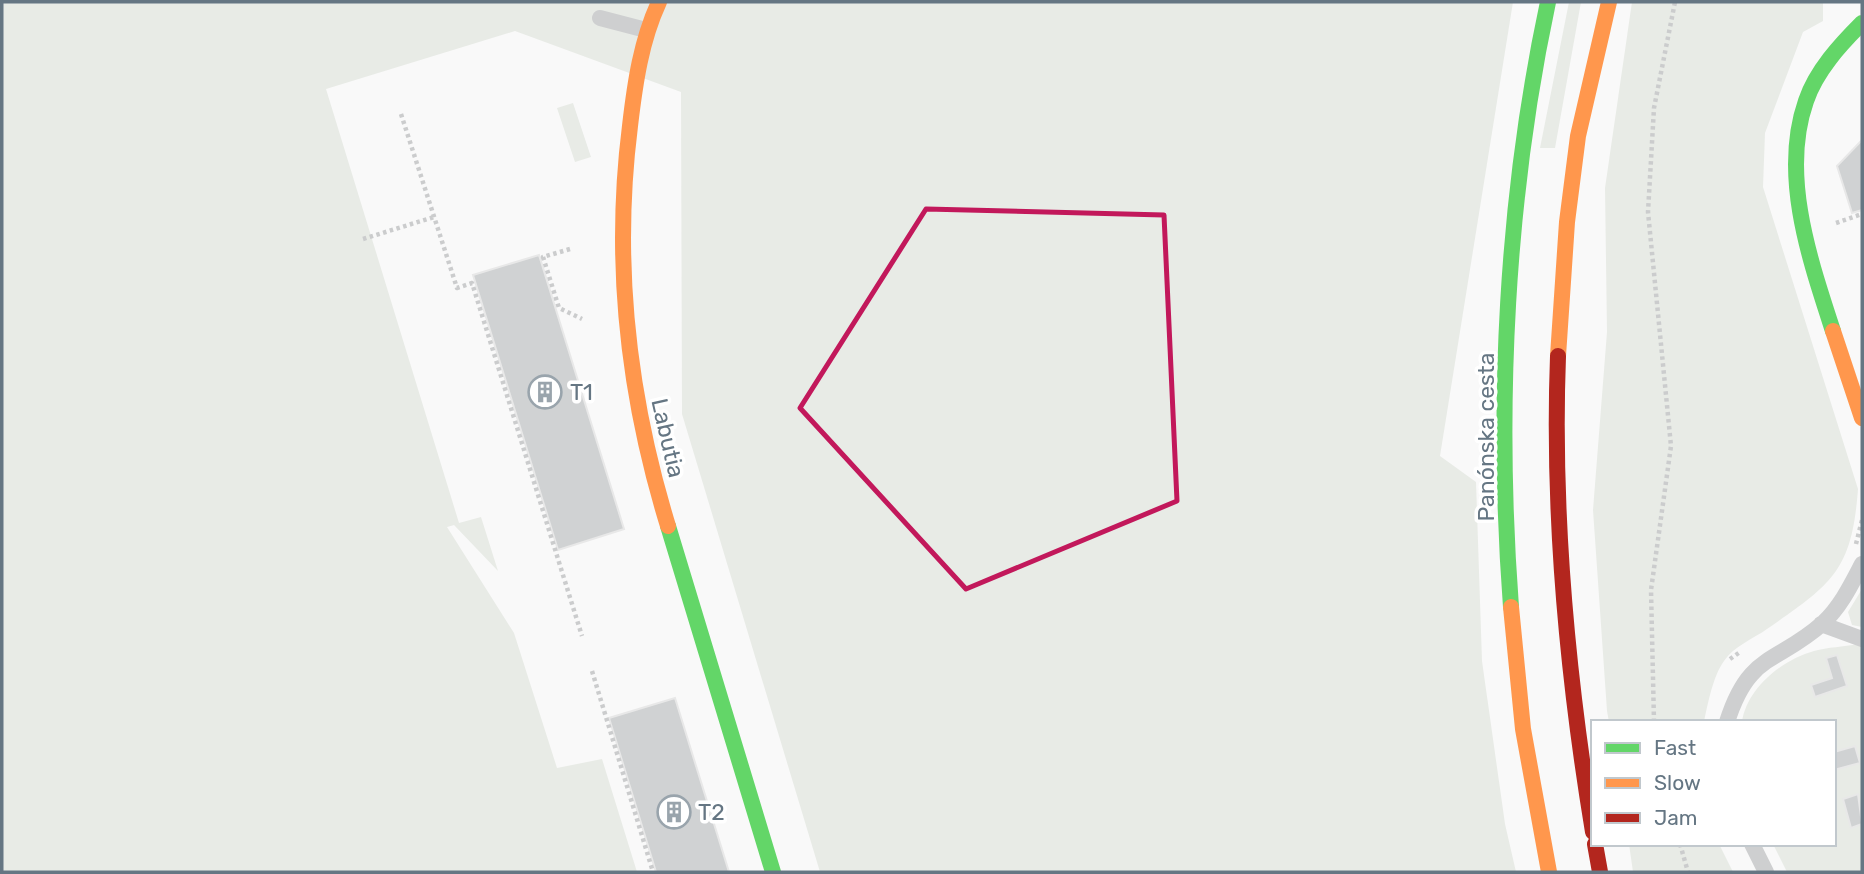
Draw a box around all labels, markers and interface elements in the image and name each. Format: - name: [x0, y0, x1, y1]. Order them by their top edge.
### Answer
- street label: Panónska cesta: [1472, 353, 1500, 522]
- building icon: T1: [526, 373, 564, 411]
- place label: T1: [570, 378, 593, 406]
- street label: Labutia: [645, 396, 691, 480]
- legend: [1591, 720, 1836, 846]
- text: Fast: [1654, 735, 1696, 760]
- text: Slow: [1654, 770, 1701, 795]
- building icon: T2: [655, 793, 693, 831]
- place label: T2: [698, 798, 725, 826]
- text: Jam: [1654, 805, 1698, 830]

